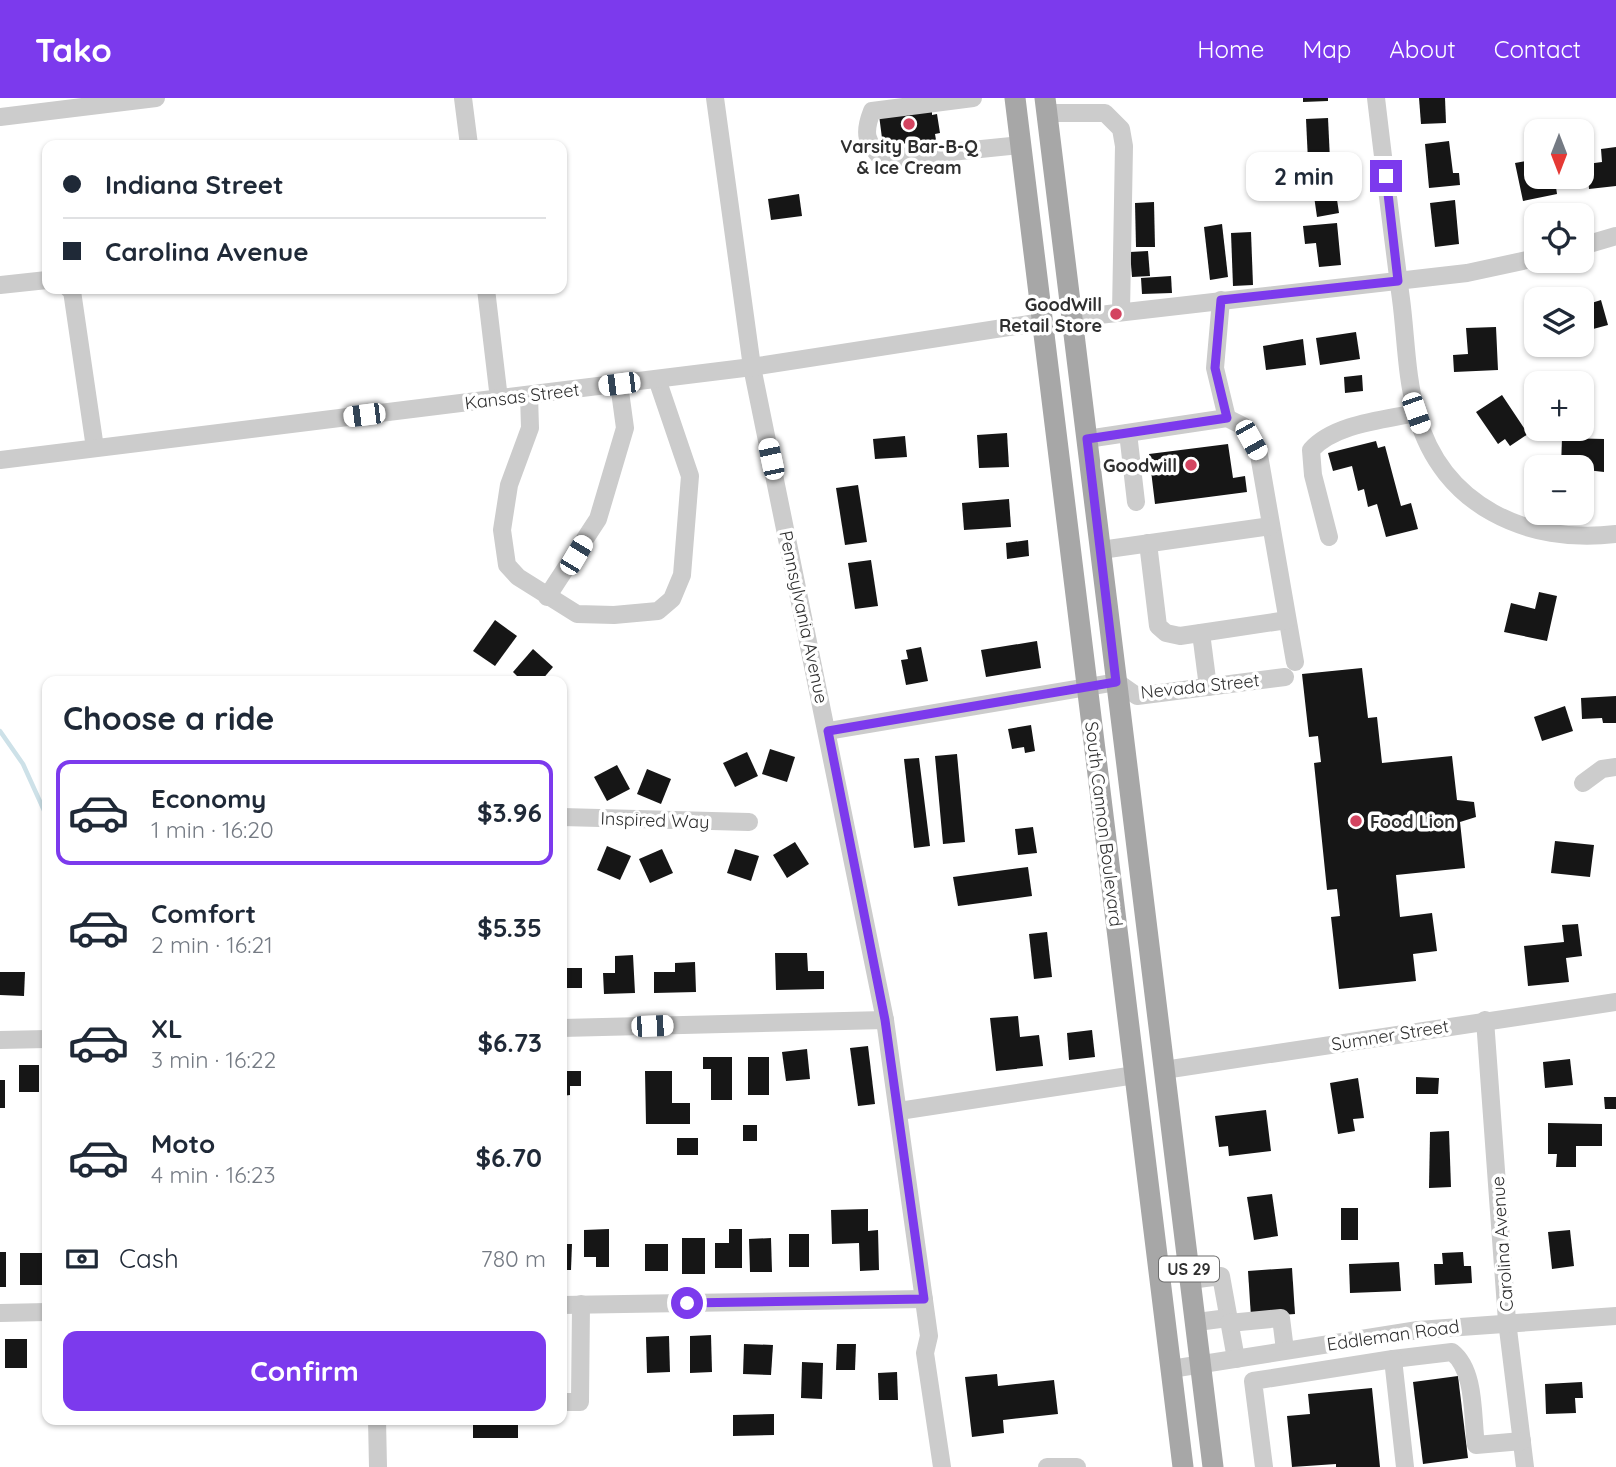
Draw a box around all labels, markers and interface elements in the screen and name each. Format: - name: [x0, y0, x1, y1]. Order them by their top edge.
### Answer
- text: Tako: [35, 29, 112, 70]
- text: Home: [1197, 34, 1264, 64]
- text: Map: [1302, 34, 1351, 64]
- text: About: [1389, 34, 1456, 64]
- text: Contact: [1494, 34, 1581, 64]
- marker: Varsity Bar-B-Q & Ice Cream: [901, 116, 917, 132]
- north arrow: [1524, 119, 1594, 189]
- map controls: [1524, 119, 1594, 525]
- place label: Varsity Bar-B-Q & Ice Cream: [840, 135, 979, 179]
- callout: 2 min: [1246, 152, 1362, 200]
- route end: [1370, 160, 1402, 192]
- text: 2 min: [1274, 162, 1334, 191]
- text: Indiana Street: [105, 168, 284, 201]
- button: locate: [1524, 203, 1594, 273]
- text: Carolina Avenue: [105, 235, 309, 268]
- button: layers: [1524, 287, 1594, 357]
- place label: GoodWill Retail Store: [999, 293, 1102, 337]
- marker: GoodWill Retail Store: [1108, 306, 1124, 322]
- car: [597, 371, 642, 397]
- button: +: [1524, 371, 1594, 441]
- street label: Kansas Street: [463, 378, 581, 414]
- car: [1400, 390, 1433, 436]
- car: [342, 402, 387, 428]
- car: [1232, 417, 1271, 463]
- car: [757, 436, 786, 482]
- place label: Goodwill: [1103, 454, 1177, 477]
- button: −: [1524, 455, 1594, 525]
- marker: Goodwill: [1183, 457, 1199, 473]
- street label: Pennsylvania Avenue: [774, 529, 834, 705]
- car: [557, 532, 596, 578]
- street label: Nevada Street: [1139, 668, 1261, 704]
- text: Choose a ride: [63, 698, 275, 738]
- street label: South Cannon Boulevard: [1080, 720, 1128, 928]
- icon: car: [67, 781, 130, 844]
- text: Economy: [151, 782, 266, 815]
- text: $3.96: [477, 796, 542, 829]
- street label: Inspired Way: [600, 807, 710, 833]
- place label: Food Lion: [1370, 810, 1455, 833]
- marker: Food Lion: [1348, 813, 1364, 829]
- text: 1 min · 16:20: [151, 815, 274, 844]
- icon: car: [67, 896, 130, 959]
- text: Comfort: [151, 897, 256, 930]
- text: $5.35: [477, 911, 542, 944]
- text: 2 min · 16:21: [151, 930, 273, 959]
- icon: car: [67, 1011, 130, 1074]
- text: XL: [151, 1012, 183, 1045]
- street label: Sumner Street: [1330, 1014, 1450, 1056]
- car: [631, 1015, 674, 1037]
- text: $6.73: [477, 1026, 542, 1059]
- text: 3 min · 16:22: [151, 1045, 276, 1074]
- icon: car: [67, 1126, 130, 1189]
- text: Moto: [151, 1127, 215, 1160]
- text: $6.70: [475, 1141, 542, 1174]
- text: 4 min · 16:23: [151, 1160, 276, 1189]
- street label: Carolina Avenue: [1486, 1175, 1518, 1313]
- icon: cash: [63, 1240, 101, 1278]
- text: Cash: [119, 1242, 179, 1275]
- text: 780 m: [481, 1244, 546, 1273]
- road number: US 29: [1159, 1256, 1219, 1282]
- route start: [671, 1287, 703, 1319]
- street label: Eddleman Road: [1325, 1314, 1461, 1356]
- button: Confirm: [63, 1331, 546, 1411]

